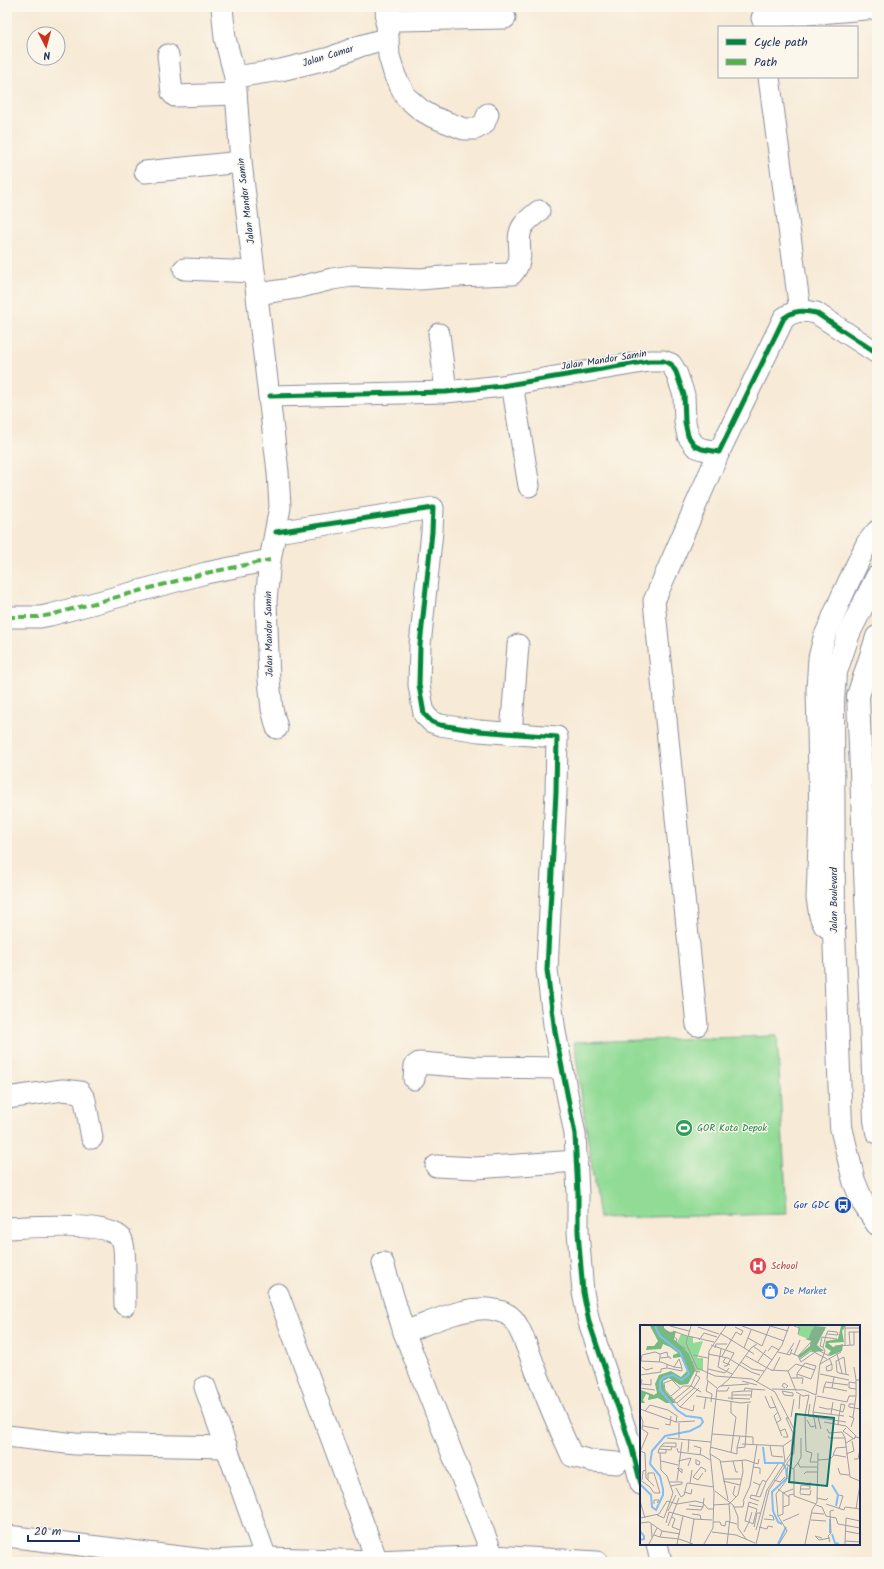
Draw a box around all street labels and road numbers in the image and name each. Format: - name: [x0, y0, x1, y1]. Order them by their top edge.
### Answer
- street label: Jalan Camar: [301, 40, 356, 71]
- street label: Jalan Mandor Samin: [233, 157, 259, 245]
- street label: Jalan Mandor Samin: [560, 345, 648, 375]
- street label: Jalan Mandor Samin: [260, 591, 278, 677]
- street label: Jalan Boulevard: [826, 866, 842, 933]

